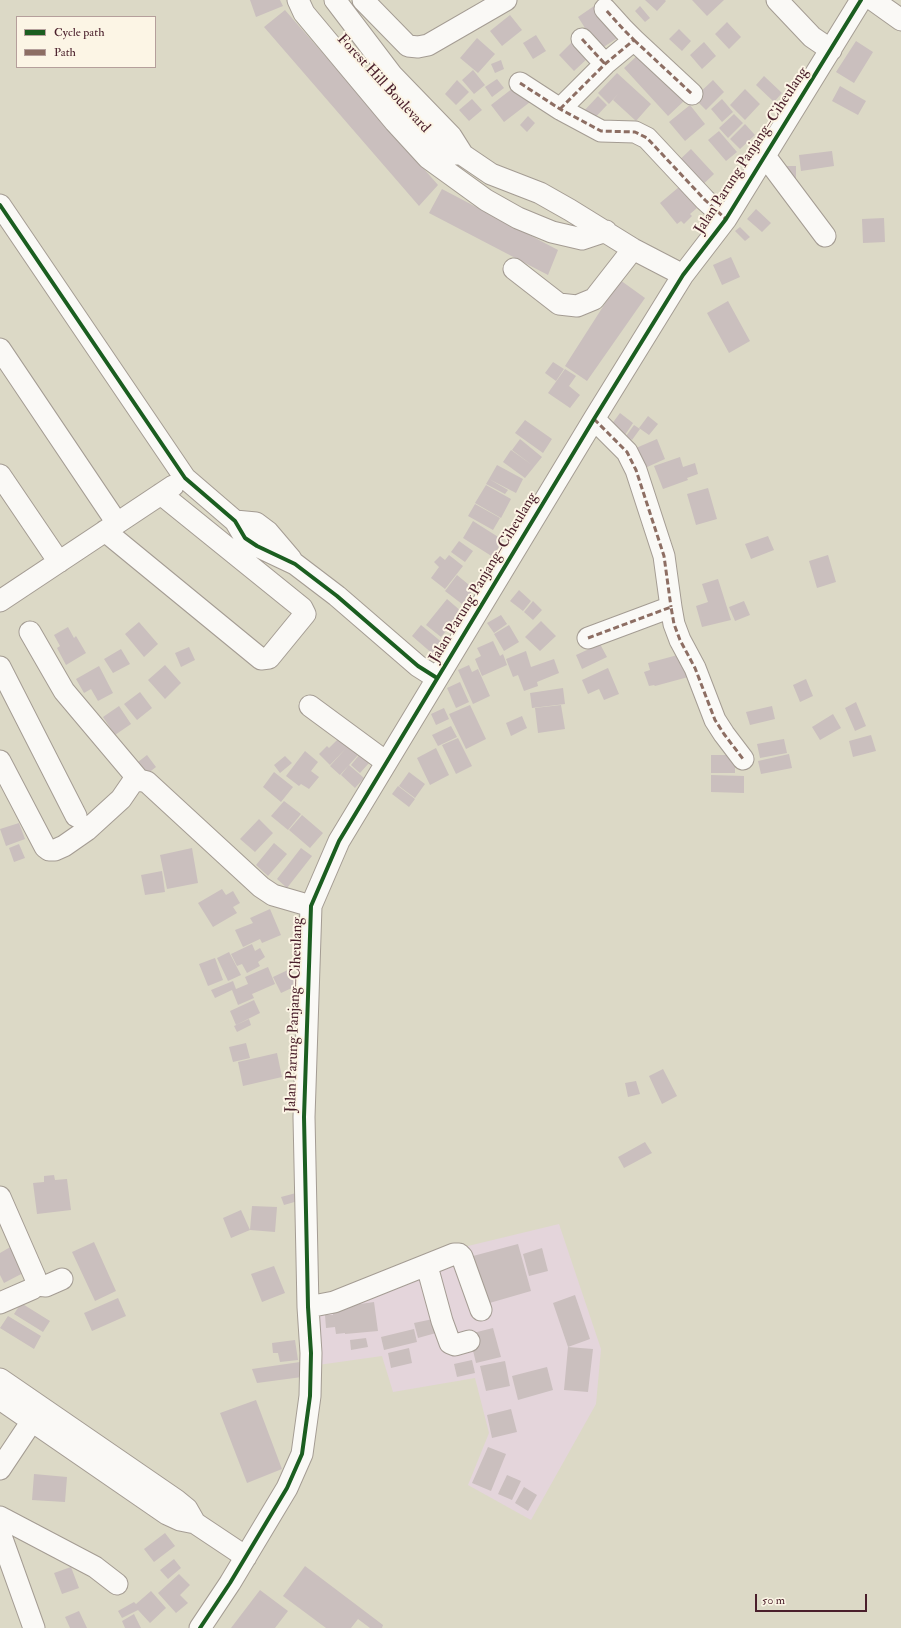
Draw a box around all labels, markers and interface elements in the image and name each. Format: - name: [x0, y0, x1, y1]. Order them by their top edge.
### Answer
- legend: [16, 16, 156, 68]
- text: Cycle path: [54, 25, 104, 40]
- street label: Forest Hill Boulevard: [333, 31, 433, 137]
- text: Path: [54, 45, 76, 60]
- street label: Jalan Parung Panjang–Ciheulang: [691, 64, 813, 238]
- street label: Jalan Parung Panjang–Ciheulang: [426, 490, 542, 666]
- street label: Jalan Parung Panjang–Ciheulang: [283, 917, 307, 1113]
- scale bar: [757, 1586, 869, 1612]
- text: 50 m: [762, 1593, 785, 1608]

